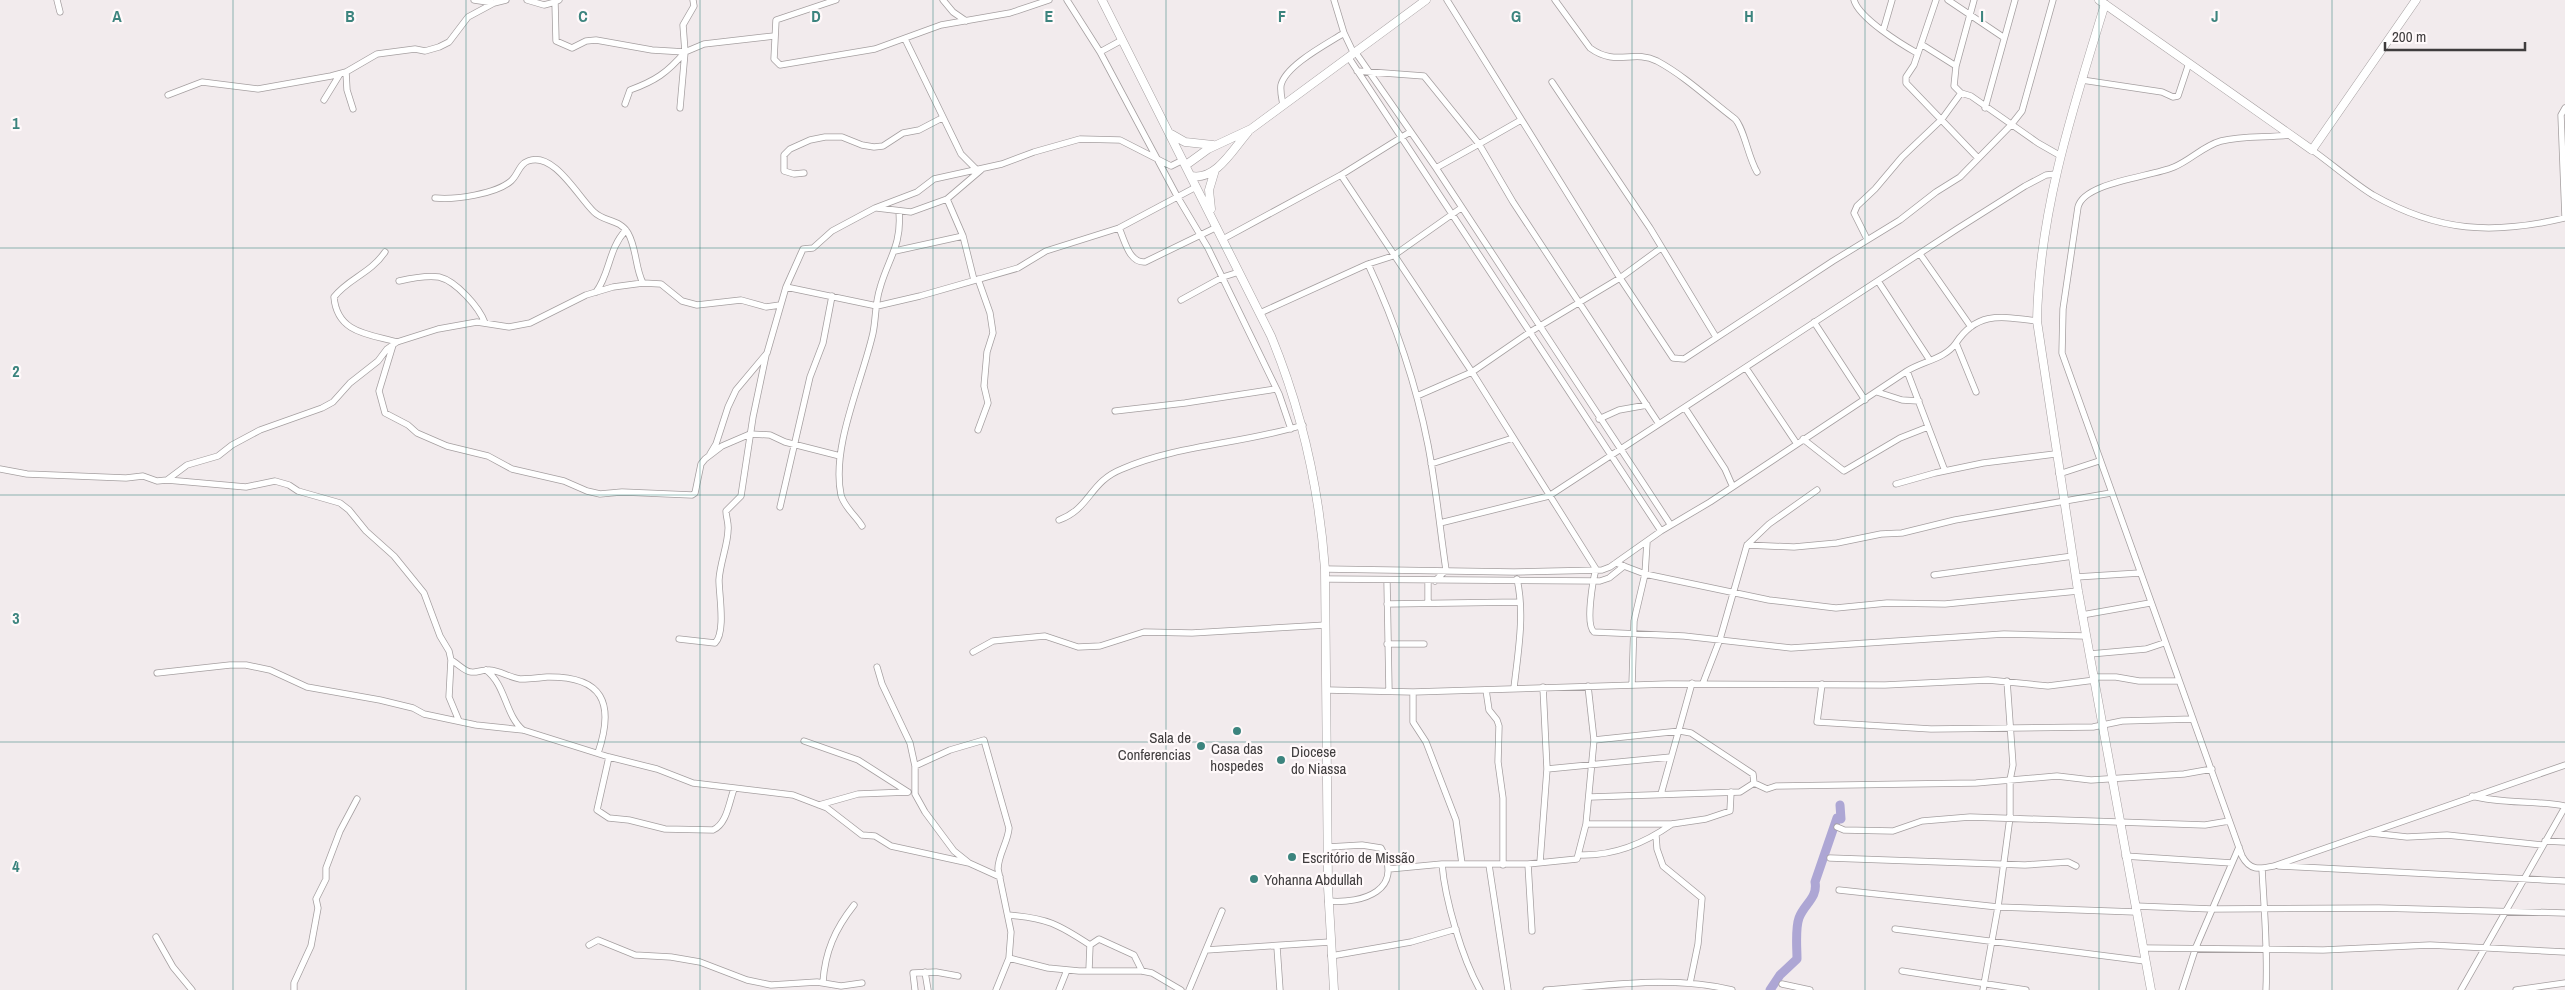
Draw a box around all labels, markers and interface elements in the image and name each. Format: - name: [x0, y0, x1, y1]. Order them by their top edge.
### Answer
- text: A: [112, 5, 122, 27]
- text: B: [345, 5, 355, 27]
- text: C: [578, 5, 588, 27]
- text: D: [811, 5, 821, 27]
- text: E: [1045, 5, 1054, 27]
- text: F: [1278, 5, 1286, 27]
- text: G: [1511, 5, 1521, 27]
- text: H: [1744, 5, 1754, 27]
- text: I: [1980, 5, 1984, 27]
- text: J: [2211, 5, 2219, 27]
- scale bar: [2385, 20, 2525, 52]
- text: 200 m: [2392, 26, 2426, 47]
- text: 1: [12, 112, 20, 134]
- text: 2: [12, 360, 20, 382]
- text: 3: [12, 607, 20, 629]
- marker: Casa das hospedes: [1231, 725, 1243, 737]
- place label: Sala de Conferencias: [1118, 727, 1191, 765]
- place label: Casa das hospedes: [1210, 738, 1264, 776]
- marker: Sala de Conferencias: [1195, 740, 1207, 752]
- place label: Diocese do Niassa: [1291, 741, 1347, 779]
- marker: Diocese do Niassa: [1275, 754, 1287, 766]
- place label: Escritório de Missão: [1302, 847, 1415, 868]
- marker: Escritório de Missão: [1286, 851, 1298, 863]
- text: 4: [12, 855, 20, 877]
- place label: Yohanna Abdullah: [1264, 869, 1363, 890]
- marker: Yohanna Abdullah: [1248, 873, 1260, 885]

